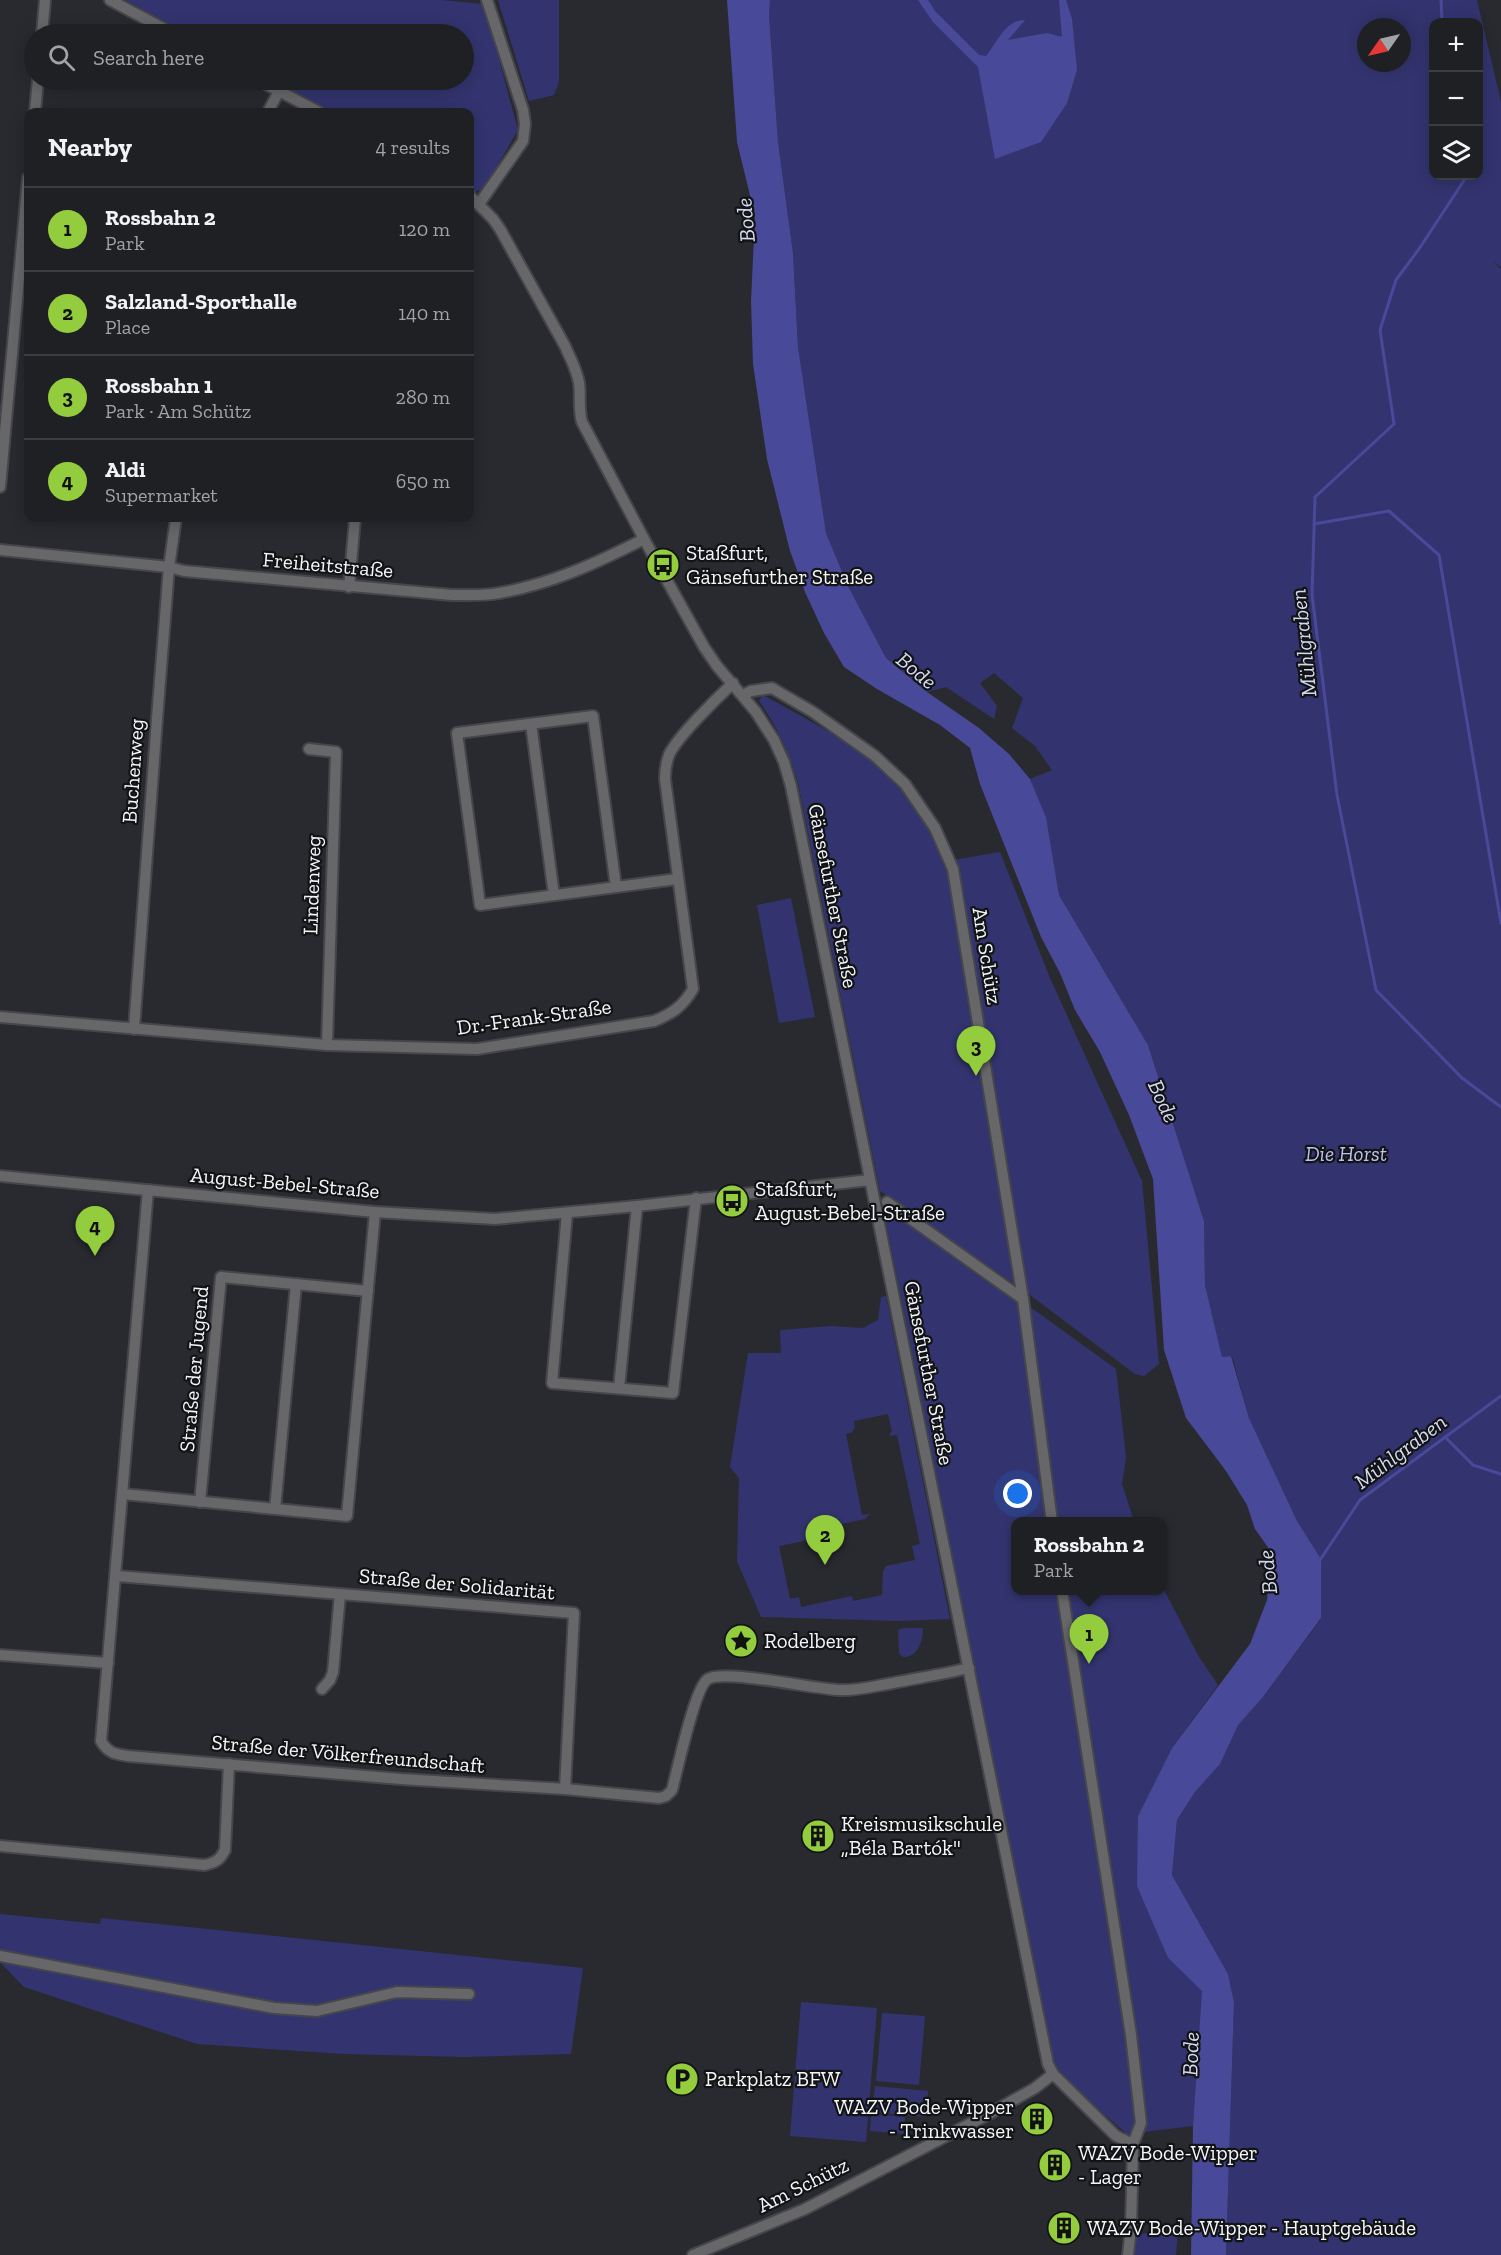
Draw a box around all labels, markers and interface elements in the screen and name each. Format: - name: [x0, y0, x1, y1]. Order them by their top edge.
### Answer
- north arrow: [1357, 18, 1411, 72]
- map controls: [1429, 18, 1483, 180]
- button: +: [1429, 18, 1483, 72]
- search box: [24, 24, 474, 90]
- icon: search: [45, 41, 78, 74]
- text: Search here: [93, 44, 204, 71]
- button: −: [1429, 72, 1483, 126]
- button: layers: [1429, 126, 1483, 180]
- text: Nearby: [48, 131, 132, 163]
- text: 4 results: [375, 135, 450, 159]
- water label: Bode: [730, 197, 761, 243]
- text: Rossbahn 2: [105, 204, 216, 231]
- text: 1: [63, 217, 72, 241]
- text: 120 m: [399, 217, 450, 241]
- text: Park: [105, 231, 145, 255]
- text: Salzland-Sporthalle: [105, 288, 297, 315]
- text: 2: [62, 301, 73, 325]
- text: 140 m: [398, 301, 450, 325]
- text: Place: [105, 315, 150, 339]
- text: Rossbahn 1: [105, 372, 213, 399]
- text: 3: [62, 385, 73, 409]
- text: 280 m: [396, 385, 450, 409]
- text: Park · Am Schütz: [105, 399, 251, 423]
- text: Aldi: [105, 456, 146, 483]
- text: 4: [62, 469, 73, 493]
- text: 650 m: [396, 469, 450, 493]
- text: Supermarket: [105, 483, 218, 507]
- place label: Staßfurt, Gänsefurther Straße: [686, 540, 873, 589]
- street label: Freiheitstraße: [262, 546, 395, 583]
- bus stop icon: Staßfurt, Gänsefurther Straße: [645, 547, 681, 583]
- water label: Mühlgraben: [1284, 588, 1323, 698]
- water label: Bode: [891, 646, 942, 695]
- street label: Buchenweg: [116, 717, 149, 824]
- street label: Gänsefurther Straße: [803, 802, 864, 990]
- street label: Lindenweg: [297, 834, 326, 935]
- street label: Am Schütz: [967, 905, 1008, 1007]
- street label: Dr.-Frank-Straße: [455, 993, 613, 1040]
- pin: 3: [956, 1026, 996, 1076]
- water label: Bode: [1142, 1075, 1185, 1127]
- park label: Die Horst: [1305, 1141, 1387, 1166]
- street label: August-Bebel-Straße: [189, 1162, 381, 1203]
- place label: Staßfurt, August-Bebel-Straße: [755, 1176, 945, 1225]
- bus stop icon: Staßfurt, August-Bebel-Straße: [714, 1183, 750, 1219]
- pin: 4: [76, 1206, 115, 1256]
- street label: Gänsefurther Straße: [899, 1279, 960, 1467]
- street label: Straße der Jugend: [174, 1285, 213, 1453]
- water label: Mühlgraben: [1349, 1408, 1452, 1495]
- your location: [1003, 1479, 1032, 1508]
- pin: 2: [806, 1516, 844, 1565]
- popup: [1011, 1517, 1167, 1595]
- text: Rossbahn 2: [1034, 1531, 1144, 1558]
- water label: Bode: [1252, 1548, 1283, 1595]
- text: Park: [1034, 1558, 1073, 1582]
- street label: Straße der Solidarität: [358, 1562, 556, 1605]
- pin: 1: [1070, 1614, 1108, 1664]
- place icon: Rodelberg: [723, 1623, 759, 1659]
- place label: Rodelberg: [764, 1628, 856, 1653]
- street label: Straße der Völkerfreundschaft: [210, 1729, 486, 1778]
- place label: Kreismusikschule „Béla Bartók": [841, 1811, 1002, 1860]
- building icon: Kreismusikschule „Béla Bartók": [800, 1818, 836, 1854]
- water label: Bode: [1176, 2031, 1205, 2077]
- parking icon: Parkplatz BFW: [664, 2061, 700, 2097]
- place label: Parkplatz BFW: [705, 2066, 841, 2091]
- place label: WAZV Bode-Wipper - Trinkwasser: [834, 2094, 1014, 2143]
- building icon: WAZV Bode-Wipper - Trinkwasser: [1019, 2101, 1055, 2137]
- place label: WAZV Bode-Wipper - Lager: [1078, 2140, 1258, 2189]
- building icon: WAZV Bode-Wipper - Lager: [1037, 2147, 1073, 2183]
- street label: Am Schütz: [753, 2152, 853, 2217]
- building icon: WAZV Bode-Wipper - Hauptgebäude: [1046, 2210, 1082, 2246]
- place label: WAZV Bode-Wipper - Hauptgebäude: [1087, 2215, 1416, 2240]

